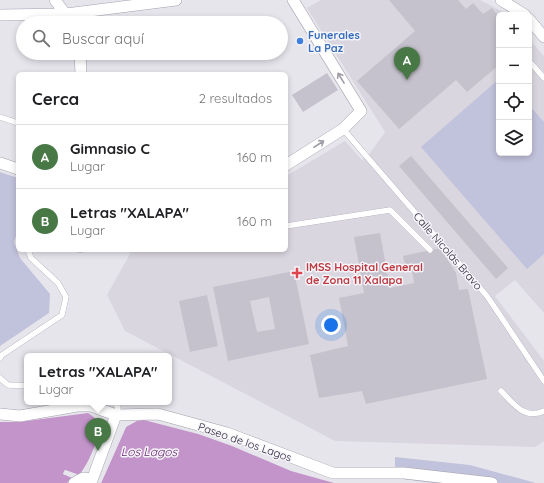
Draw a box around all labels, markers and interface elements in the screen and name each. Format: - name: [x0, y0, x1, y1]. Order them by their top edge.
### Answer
- map controls: [496, 12, 532, 156]
- button: +: [496, 12, 532, 48]
- search box: [16, 16, 288, 60]
- icon: search: [30, 27, 52, 49]
- place label: Funerales La Paz: [308, 28, 360, 55]
- text: Buscar aquí: [62, 29, 144, 48]
- marker: Funerales La Paz: [295, 36, 305, 46]
- pin: A: [394, 47, 420, 80]
- button: −: [496, 48, 532, 84]
- one-way arrow: [336, 72, 344, 84]
- button: locate: [496, 84, 532, 120]
- text: Cerca: [32, 88, 79, 109]
- text: 2 resultados: [199, 90, 272, 106]
- button: layers: [496, 120, 532, 156]
- text: Gimnasio C: [70, 139, 150, 158]
- one-way arrow: [313, 140, 324, 148]
- text: A: [41, 149, 49, 165]
- text: 160 m: [237, 149, 272, 165]
- text: Lugar: [70, 158, 105, 174]
- text: Letras "XALAPA": [70, 203, 189, 222]
- street label: Calle Nicolás Bravo: [410, 209, 486, 293]
- text: B: [41, 213, 49, 229]
- text: 160 m: [237, 213, 272, 229]
- text: Lugar: [70, 222, 105, 238]
- place label: IMSS Hospital General de Zona 11 Xalapa: [306, 260, 423, 287]
- marker: IMSS Hospital General de Zona 11 Xalapa: [291, 267, 303, 279]
- your location: [321, 315, 341, 335]
- popup: [24, 353, 172, 405]
- text: Letras "XALAPA": [39, 362, 157, 381]
- text: Lugar: [39, 381, 74, 397]
- pin: B: [85, 418, 111, 451]
- street label: Paseo de los Lagos: [196, 419, 294, 465]
- water label: Los Lagos: [121, 444, 179, 459]

